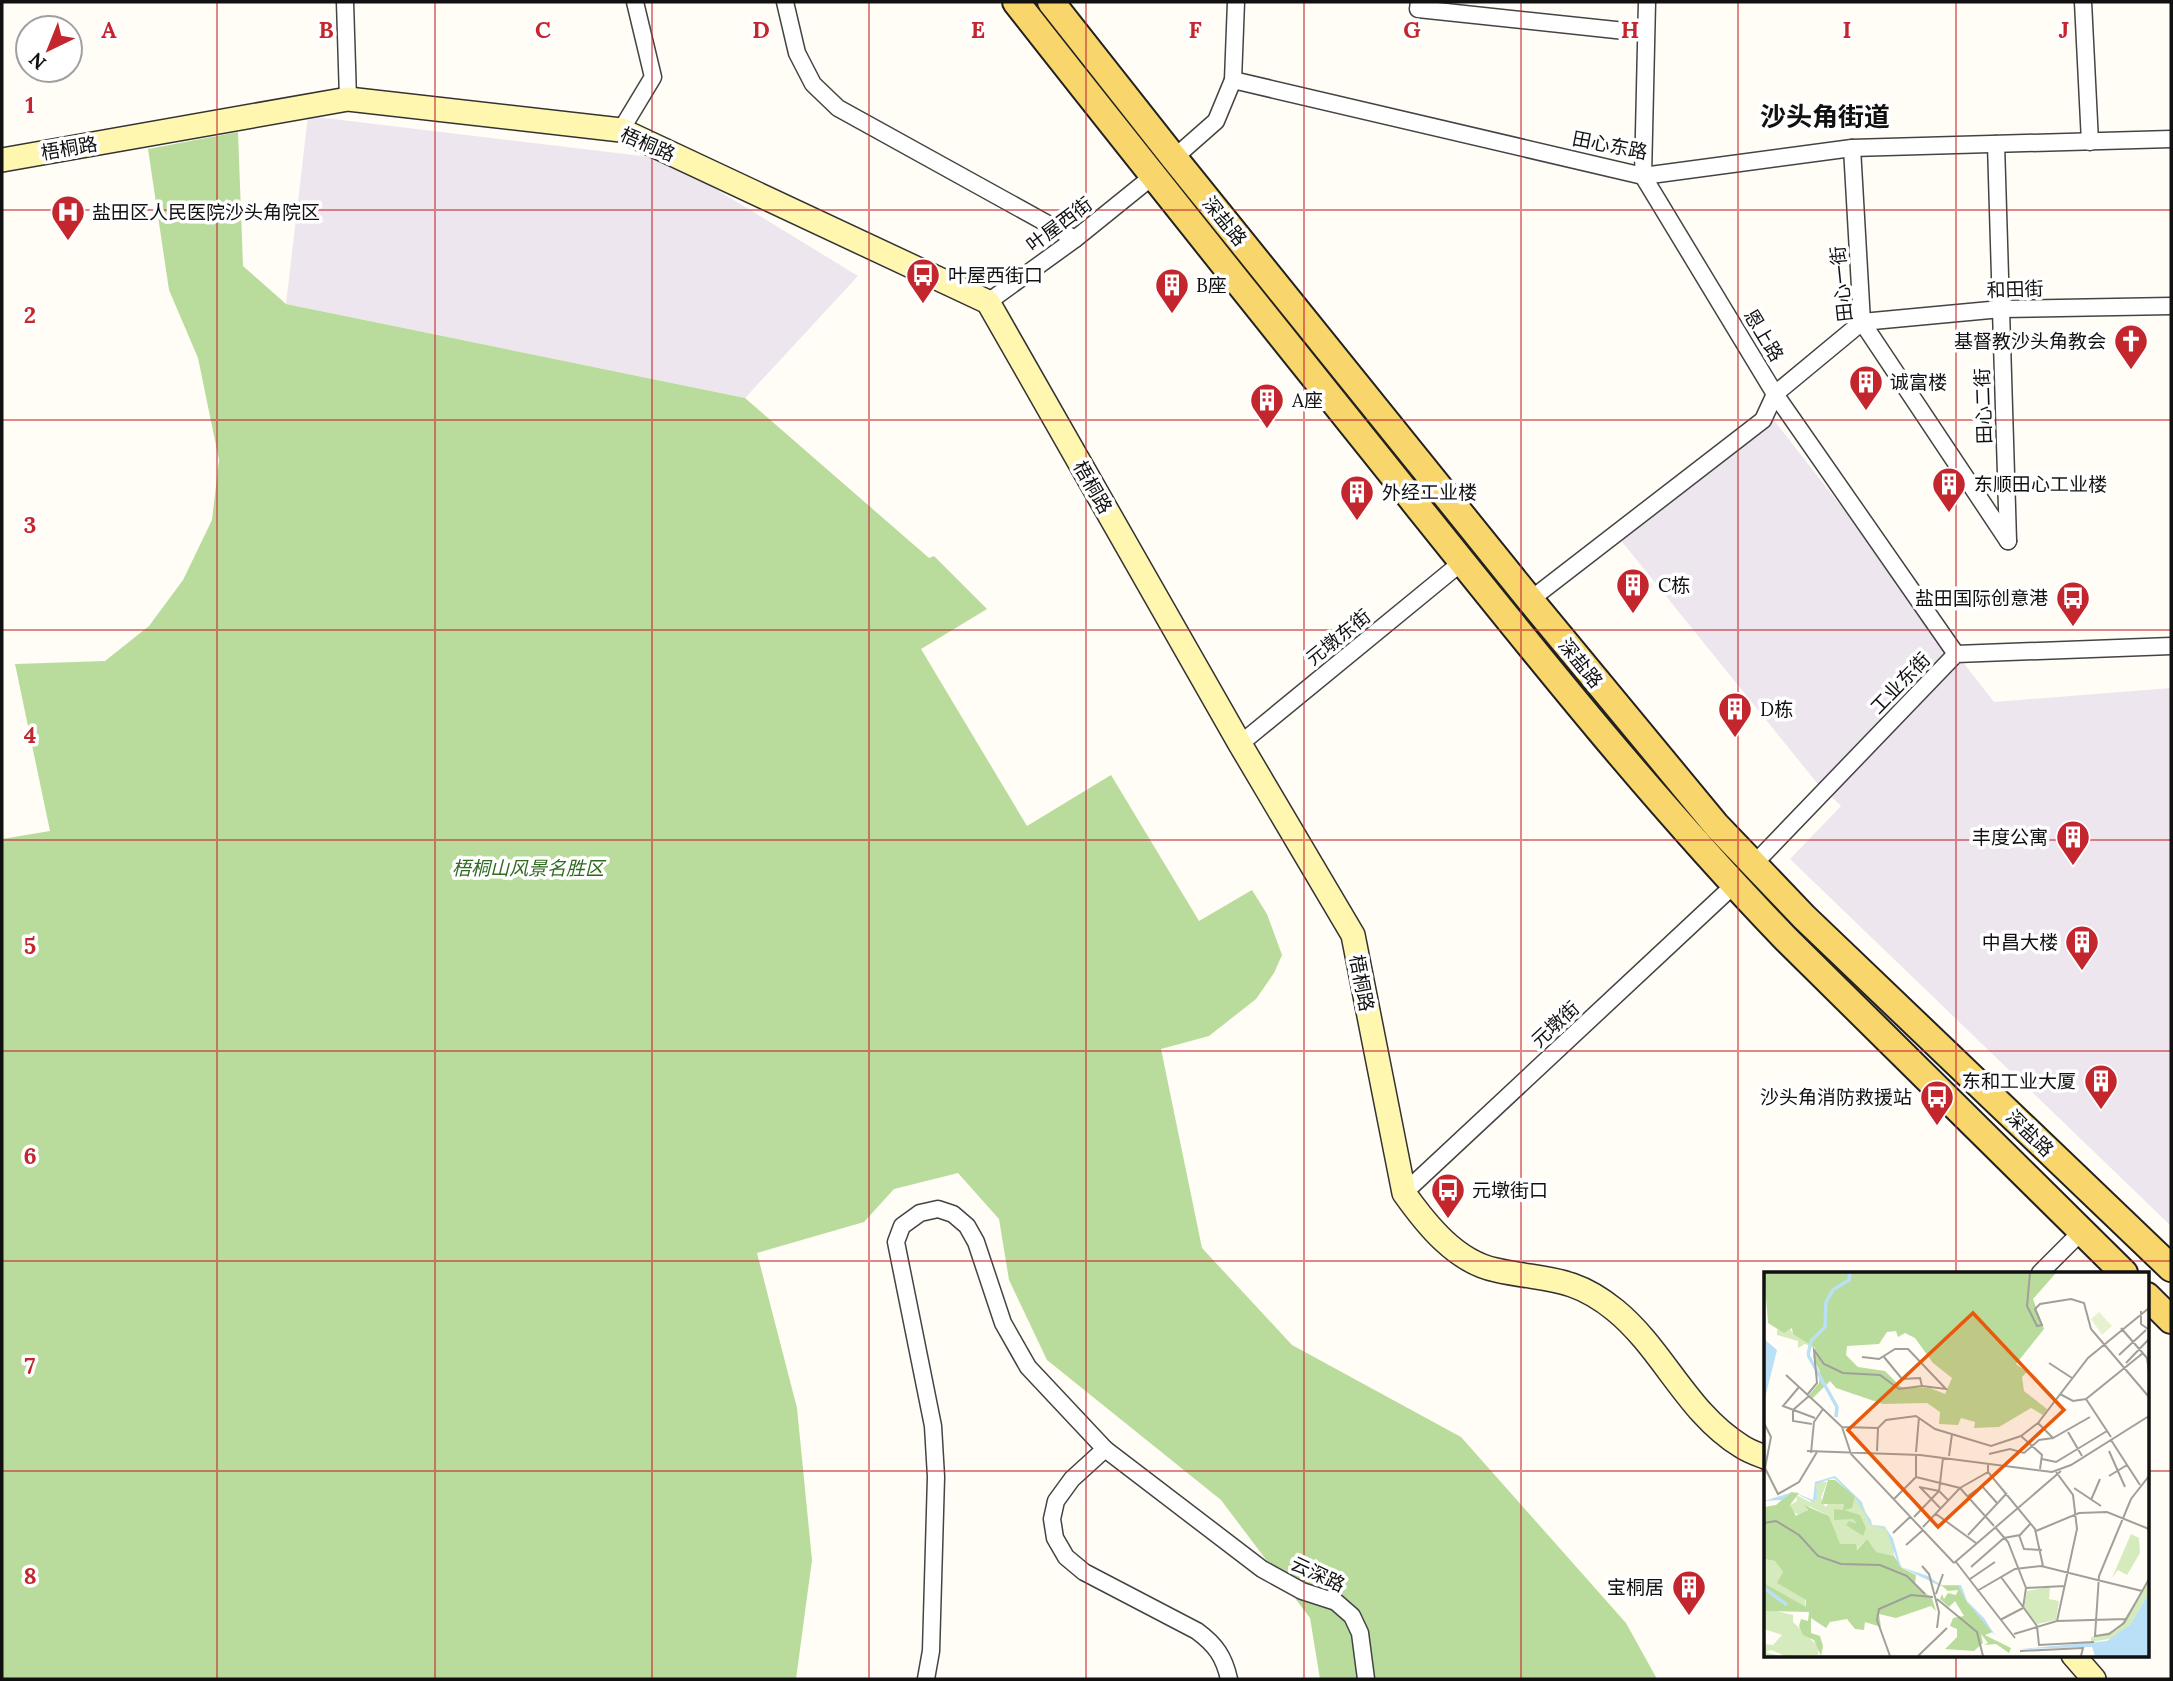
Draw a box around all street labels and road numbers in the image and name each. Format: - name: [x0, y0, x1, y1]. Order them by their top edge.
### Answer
- street label: 梧桐路: [617, 122, 679, 166]
- street label: 田心东路: [1570, 126, 1650, 164]
- street label: 梧桐路: [39, 131, 99, 165]
- street label: 深盐路: [1198, 191, 1252, 251]
- street label: 叶屋西街: [1021, 192, 1097, 256]
- street label: 田心一街: [1825, 245, 1857, 323]
- street label: 和田街: [1986, 276, 2044, 302]
- street label: 恩上路: [1739, 304, 1789, 366]
- street label: 田心二街: [1970, 368, 1996, 444]
- street label: 梧桐路: [1068, 456, 1118, 518]
- street label: 元墩东街: [1301, 604, 1375, 670]
- street label: 深盐路: [1554, 633, 1608, 693]
- street label: 工业东街: [1865, 647, 1935, 719]
- street label: 梧桐路: [1345, 953, 1379, 1013]
- street label: 元墩街: [1526, 996, 1584, 1052]
- street label: 深盐路: [2001, 1105, 2059, 1161]
- street label: 云深路: [1287, 1551, 1349, 1597]

